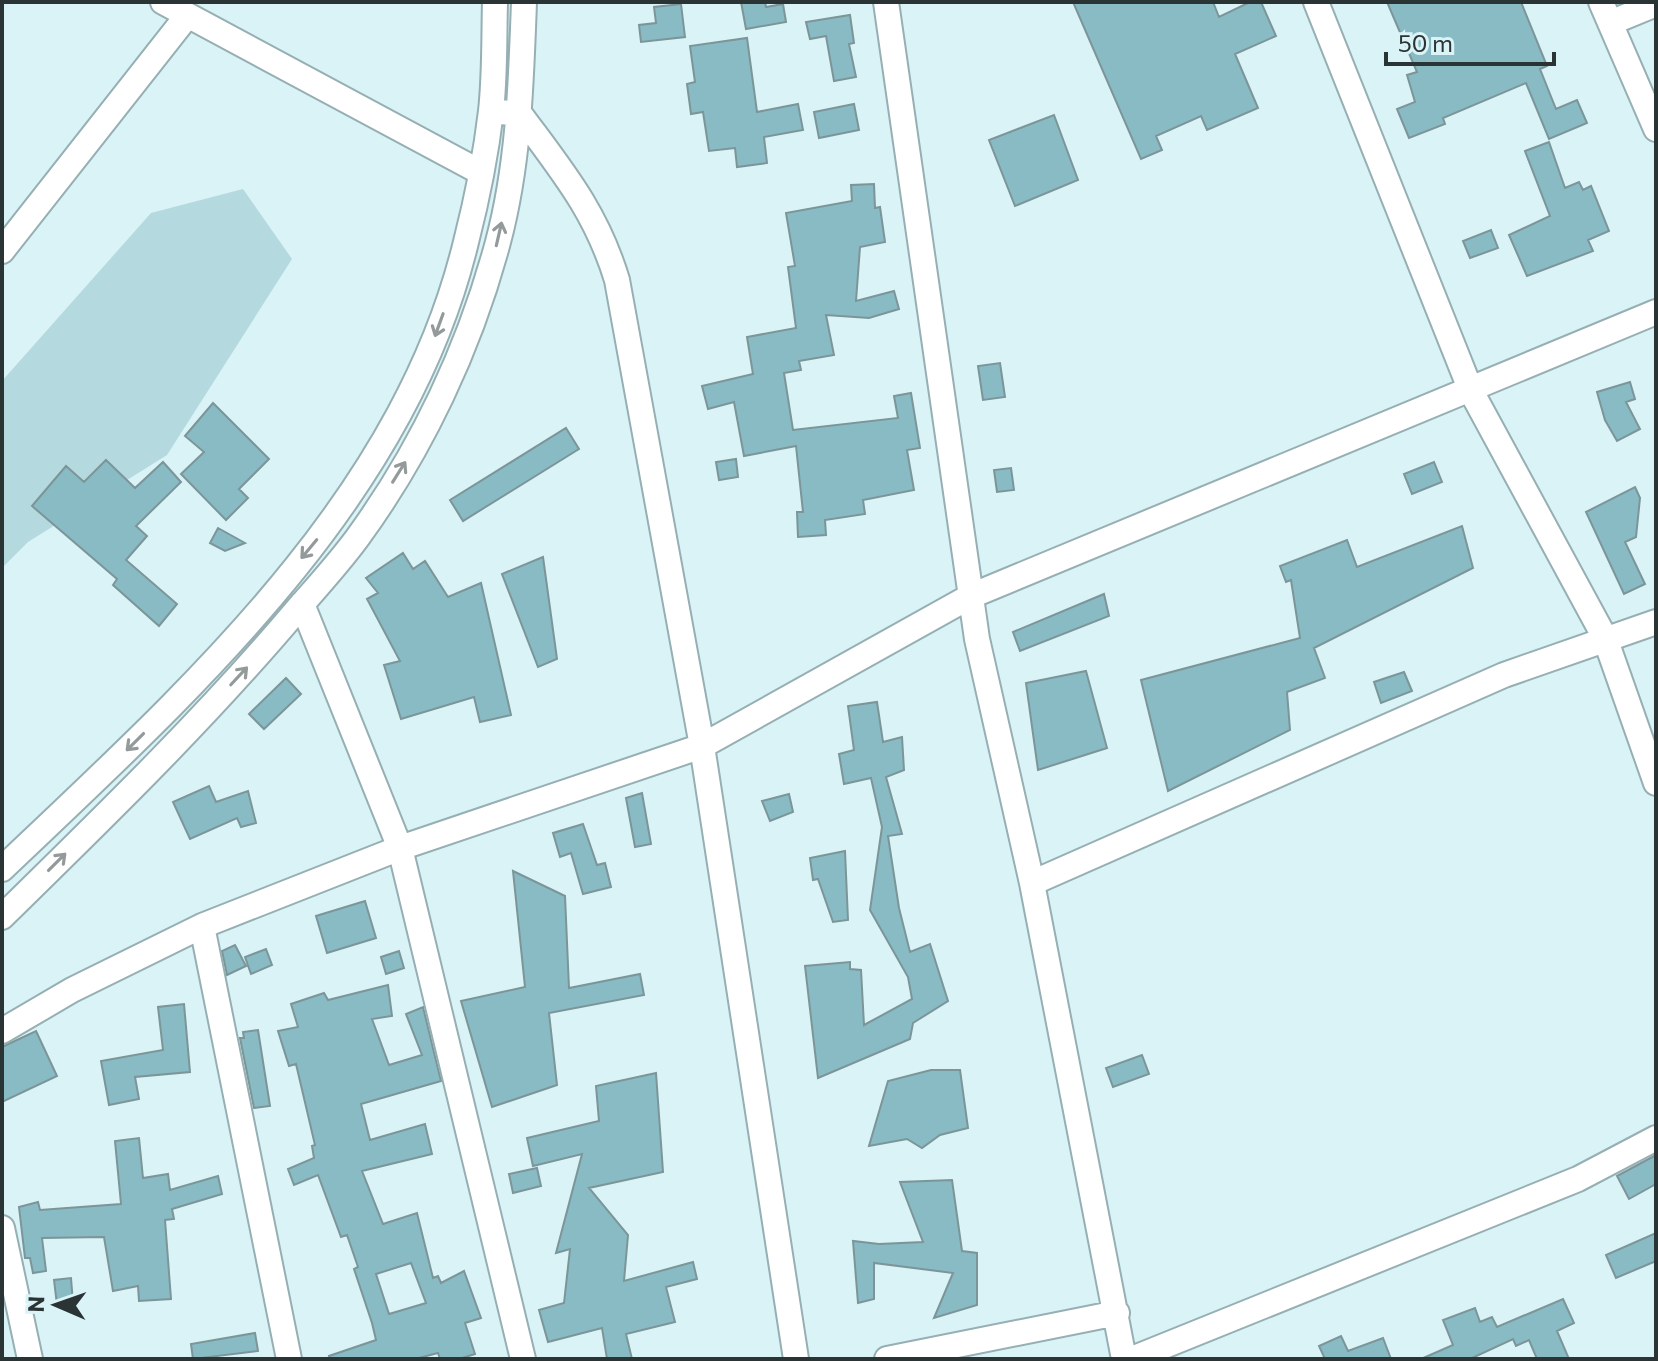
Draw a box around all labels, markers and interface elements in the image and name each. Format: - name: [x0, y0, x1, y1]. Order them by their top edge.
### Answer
- scale bar: [1386, 16, 1554, 66]
- text: 50 m: [1398, 28, 1453, 57]
- one-way arrow: [492, 221, 507, 247]
- one-way arrow: [430, 312, 445, 337]
- one-way arrow: [391, 462, 408, 484]
- one-way arrow: [300, 538, 318, 559]
- one-way arrow: [229, 667, 247, 687]
- one-way arrow: [126, 732, 145, 751]
- one-way arrow: [47, 853, 67, 872]
- north arrow: [16, 1265, 96, 1345]
- text: N: [22, 1296, 49, 1313]

